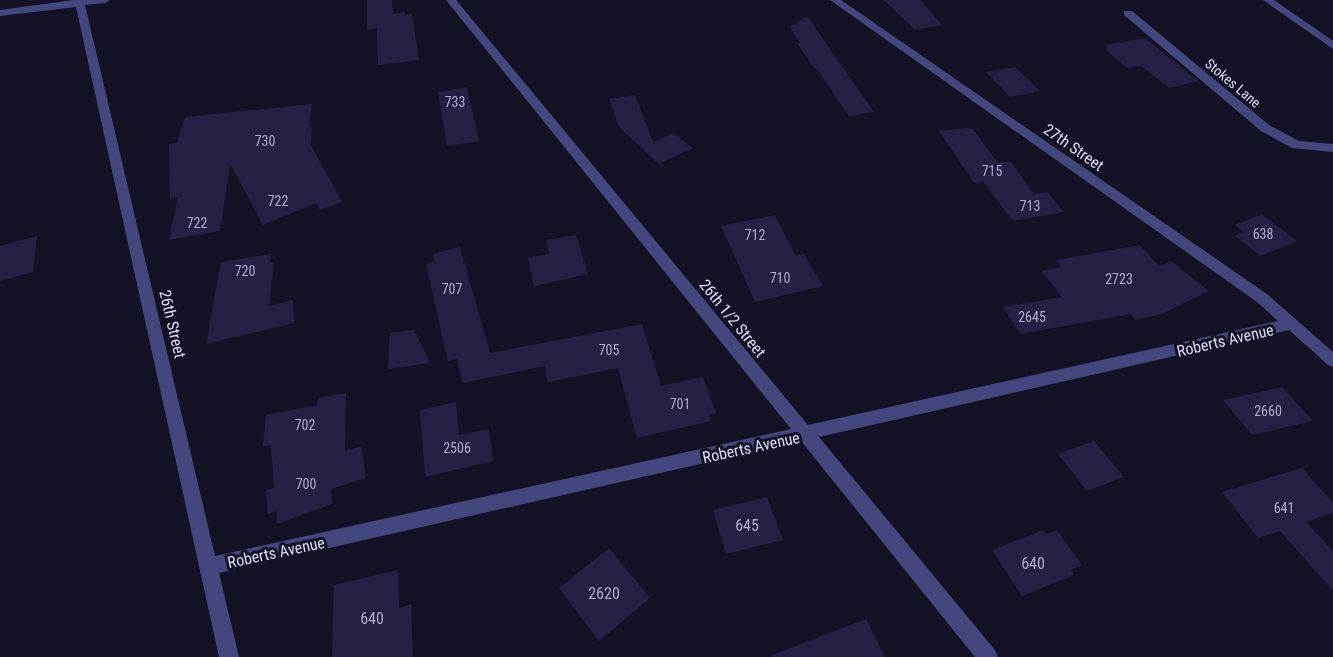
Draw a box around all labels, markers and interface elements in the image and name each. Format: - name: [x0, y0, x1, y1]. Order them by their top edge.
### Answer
- street label: Stokes Lane: [1202, 55, 1264, 111]
- house number: 733: [445, 94, 465, 110]
- street label: 27th Street: [1040, 120, 1108, 175]
- house number: 730: [255, 133, 275, 149]
- house number: 715: [982, 163, 1002, 179]
- house number: 722: [268, 193, 288, 209]
- house number: 713: [1020, 198, 1040, 214]
- house number: 722: [187, 215, 207, 231]
- house number: 638: [1253, 226, 1273, 242]
- house number: 712: [745, 227, 765, 243]
- house number: 720: [235, 263, 255, 279]
- house number: 710: [770, 270, 790, 286]
- house number: 2723: [1105, 271, 1133, 287]
- street label: 26th 1/2 Street: [695, 275, 770, 361]
- house number: 707: [442, 281, 462, 297]
- street label: 26th Street: [155, 288, 190, 360]
- house number: 2645: [1018, 309, 1046, 325]
- street label: Roberts Avenue: [1175, 320, 1275, 361]
- house number: 705: [599, 342, 619, 358]
- house number: 701: [670, 396, 690, 412]
- house number: 2660: [1254, 403, 1282, 419]
- house number: 702: [295, 417, 315, 433]
- street label: Roberts Avenue: [701, 428, 801, 467]
- house number: 2506: [443, 440, 471, 456]
- house number: 700: [296, 476, 316, 492]
- house number: 641: [1274, 500, 1294, 516]
- house number: 645: [735, 516, 759, 535]
- street label: Roberts Avenue: [226, 533, 326, 572]
- house number: 640: [1021, 554, 1045, 573]
- house number: 2620: [588, 584, 620, 603]
- house number: 640: [360, 609, 384, 628]

